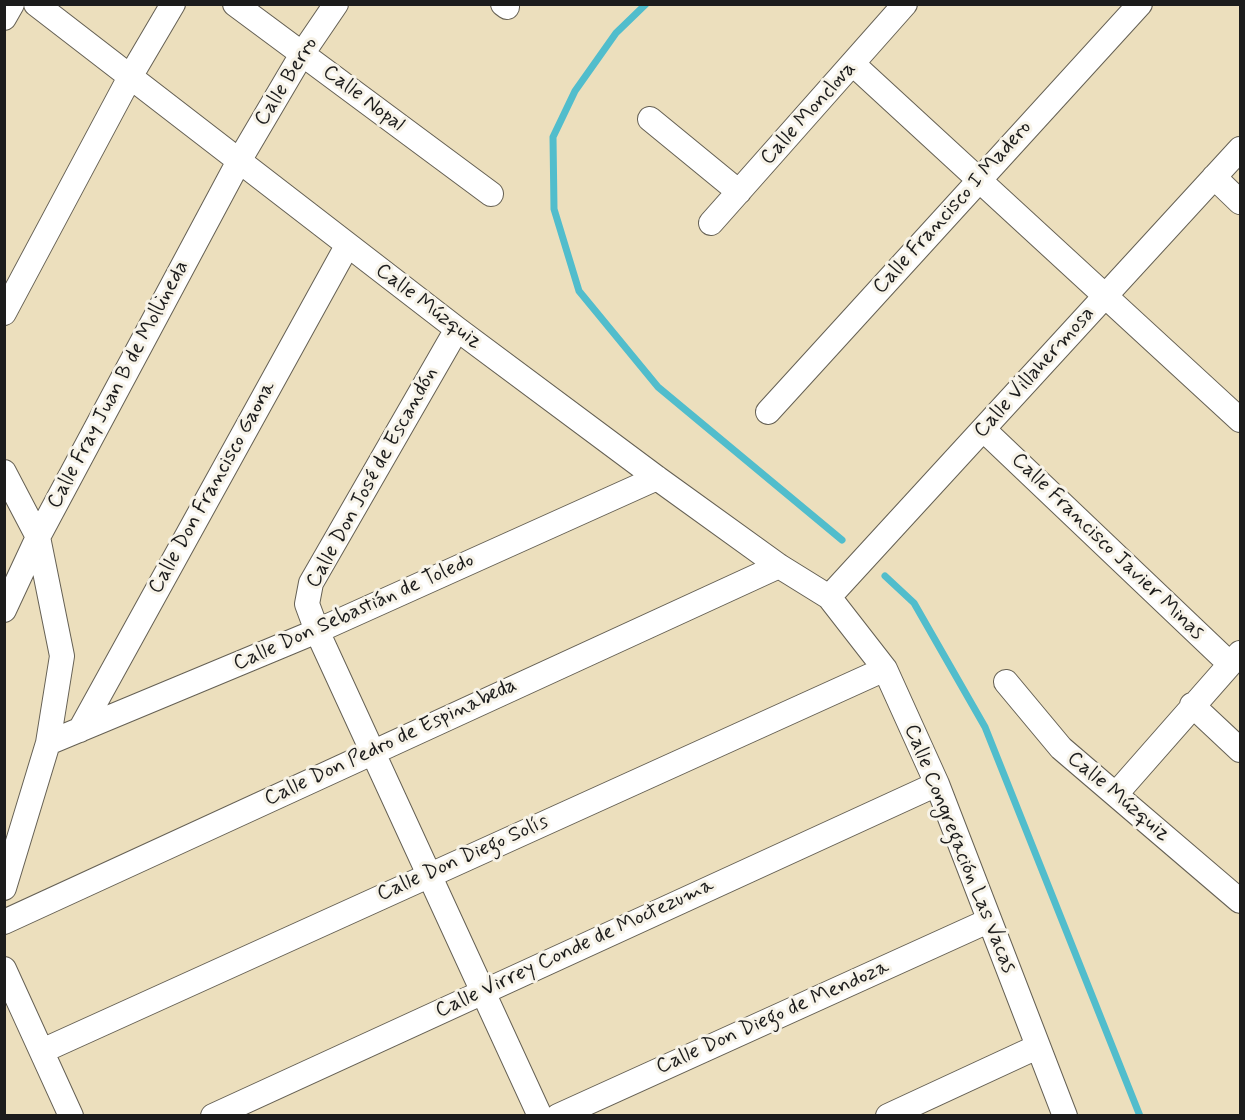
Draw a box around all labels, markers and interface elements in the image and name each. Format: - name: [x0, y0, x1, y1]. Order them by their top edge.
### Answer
- street label: Calle Berro: [250, 33, 324, 131]
- street label: Calle Monclova: [756, 57, 862, 171]
- street label: Calle Nopal: [317, 60, 409, 138]
- street label: Calle Francisco I Madero: [868, 116, 1038, 300]
- street label: Calle Fray Juan B de Mollineda: [43, 257, 195, 513]
- street label: Calle Múzquiz: [370, 259, 486, 355]
- street label: Calle Villahermosa: [969, 302, 1101, 444]
- street label: Calle Don José de Escandón: [302, 363, 444, 593]
- street label: Calle Don Francisco Gaona: [144, 377, 282, 599]
- street label: Calle Francisco Javier Minas: [1005, 448, 1209, 646]
- street label: Calle Don Sebastián de Toledo: [230, 548, 478, 678]
- street label: Calle Don Pedro de Espinabeda: [261, 673, 521, 813]
- street label: Calle Congregación Las Vacas: [897, 721, 1021, 977]
- street label: Calle Múzquiz: [1061, 747, 1175, 847]
- street label: Calle Don Diego Solís: [374, 810, 552, 908]
- street label: Calle Virrey Conde de Moctezuma: [432, 873, 718, 1025]
- street label: Calle Don Diego de Mendoza: [653, 955, 893, 1081]

